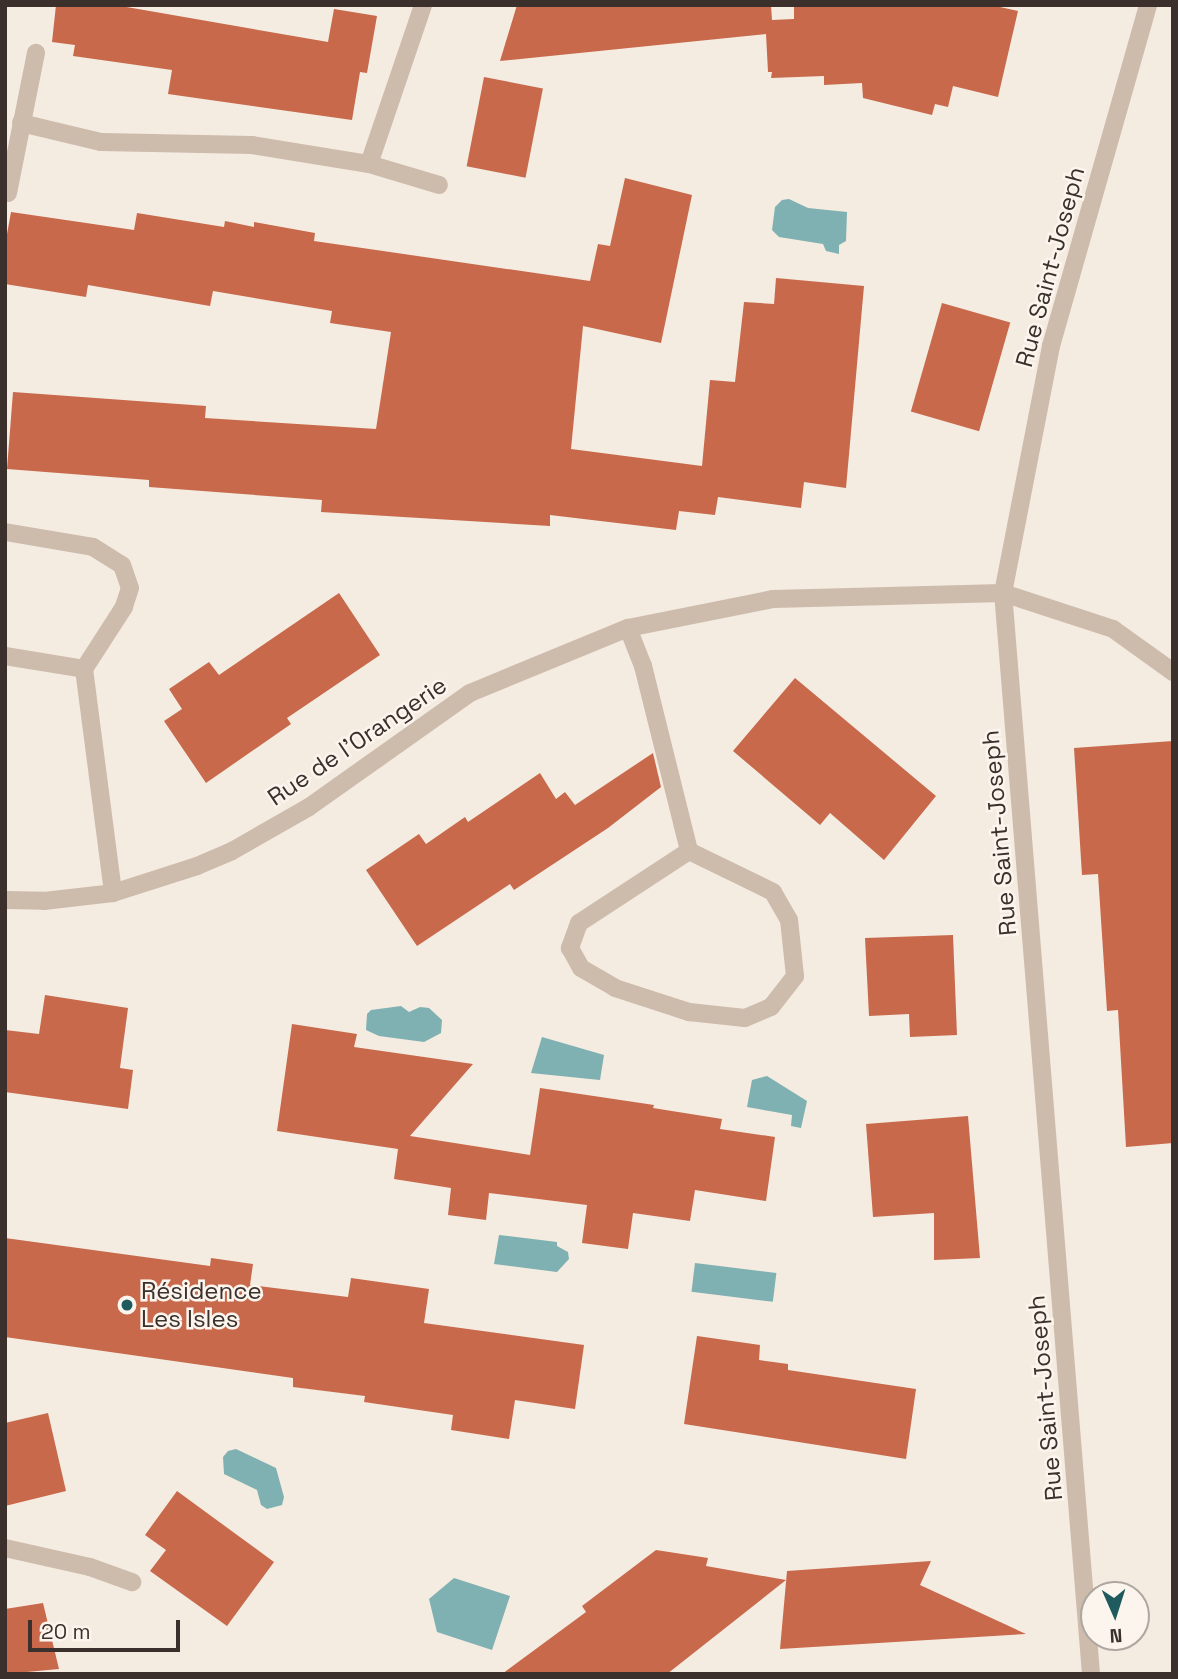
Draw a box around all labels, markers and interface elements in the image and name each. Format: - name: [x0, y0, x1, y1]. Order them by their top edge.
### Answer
- street label: Rue Saint-Joseph: [1009, 164, 1091, 370]
- street label: Rue de l'Orangerie: [262, 670, 452, 812]
- street label: Rue Saint-Joseph: [976, 729, 1022, 937]
- place label: Résidence Les Isles: [141, 1277, 262, 1333]
- street label: Rue Saint-Joseph: [1022, 1294, 1068, 1502]
- marker: Résidence Les Isles: [119, 1297, 135, 1313]
- north arrow: [1080, 1581, 1150, 1651]
- scale bar: [32, 1606, 184, 1650]
- text: 20 m: [41, 1618, 91, 1645]
- text: N: [1109, 1623, 1123, 1648]

